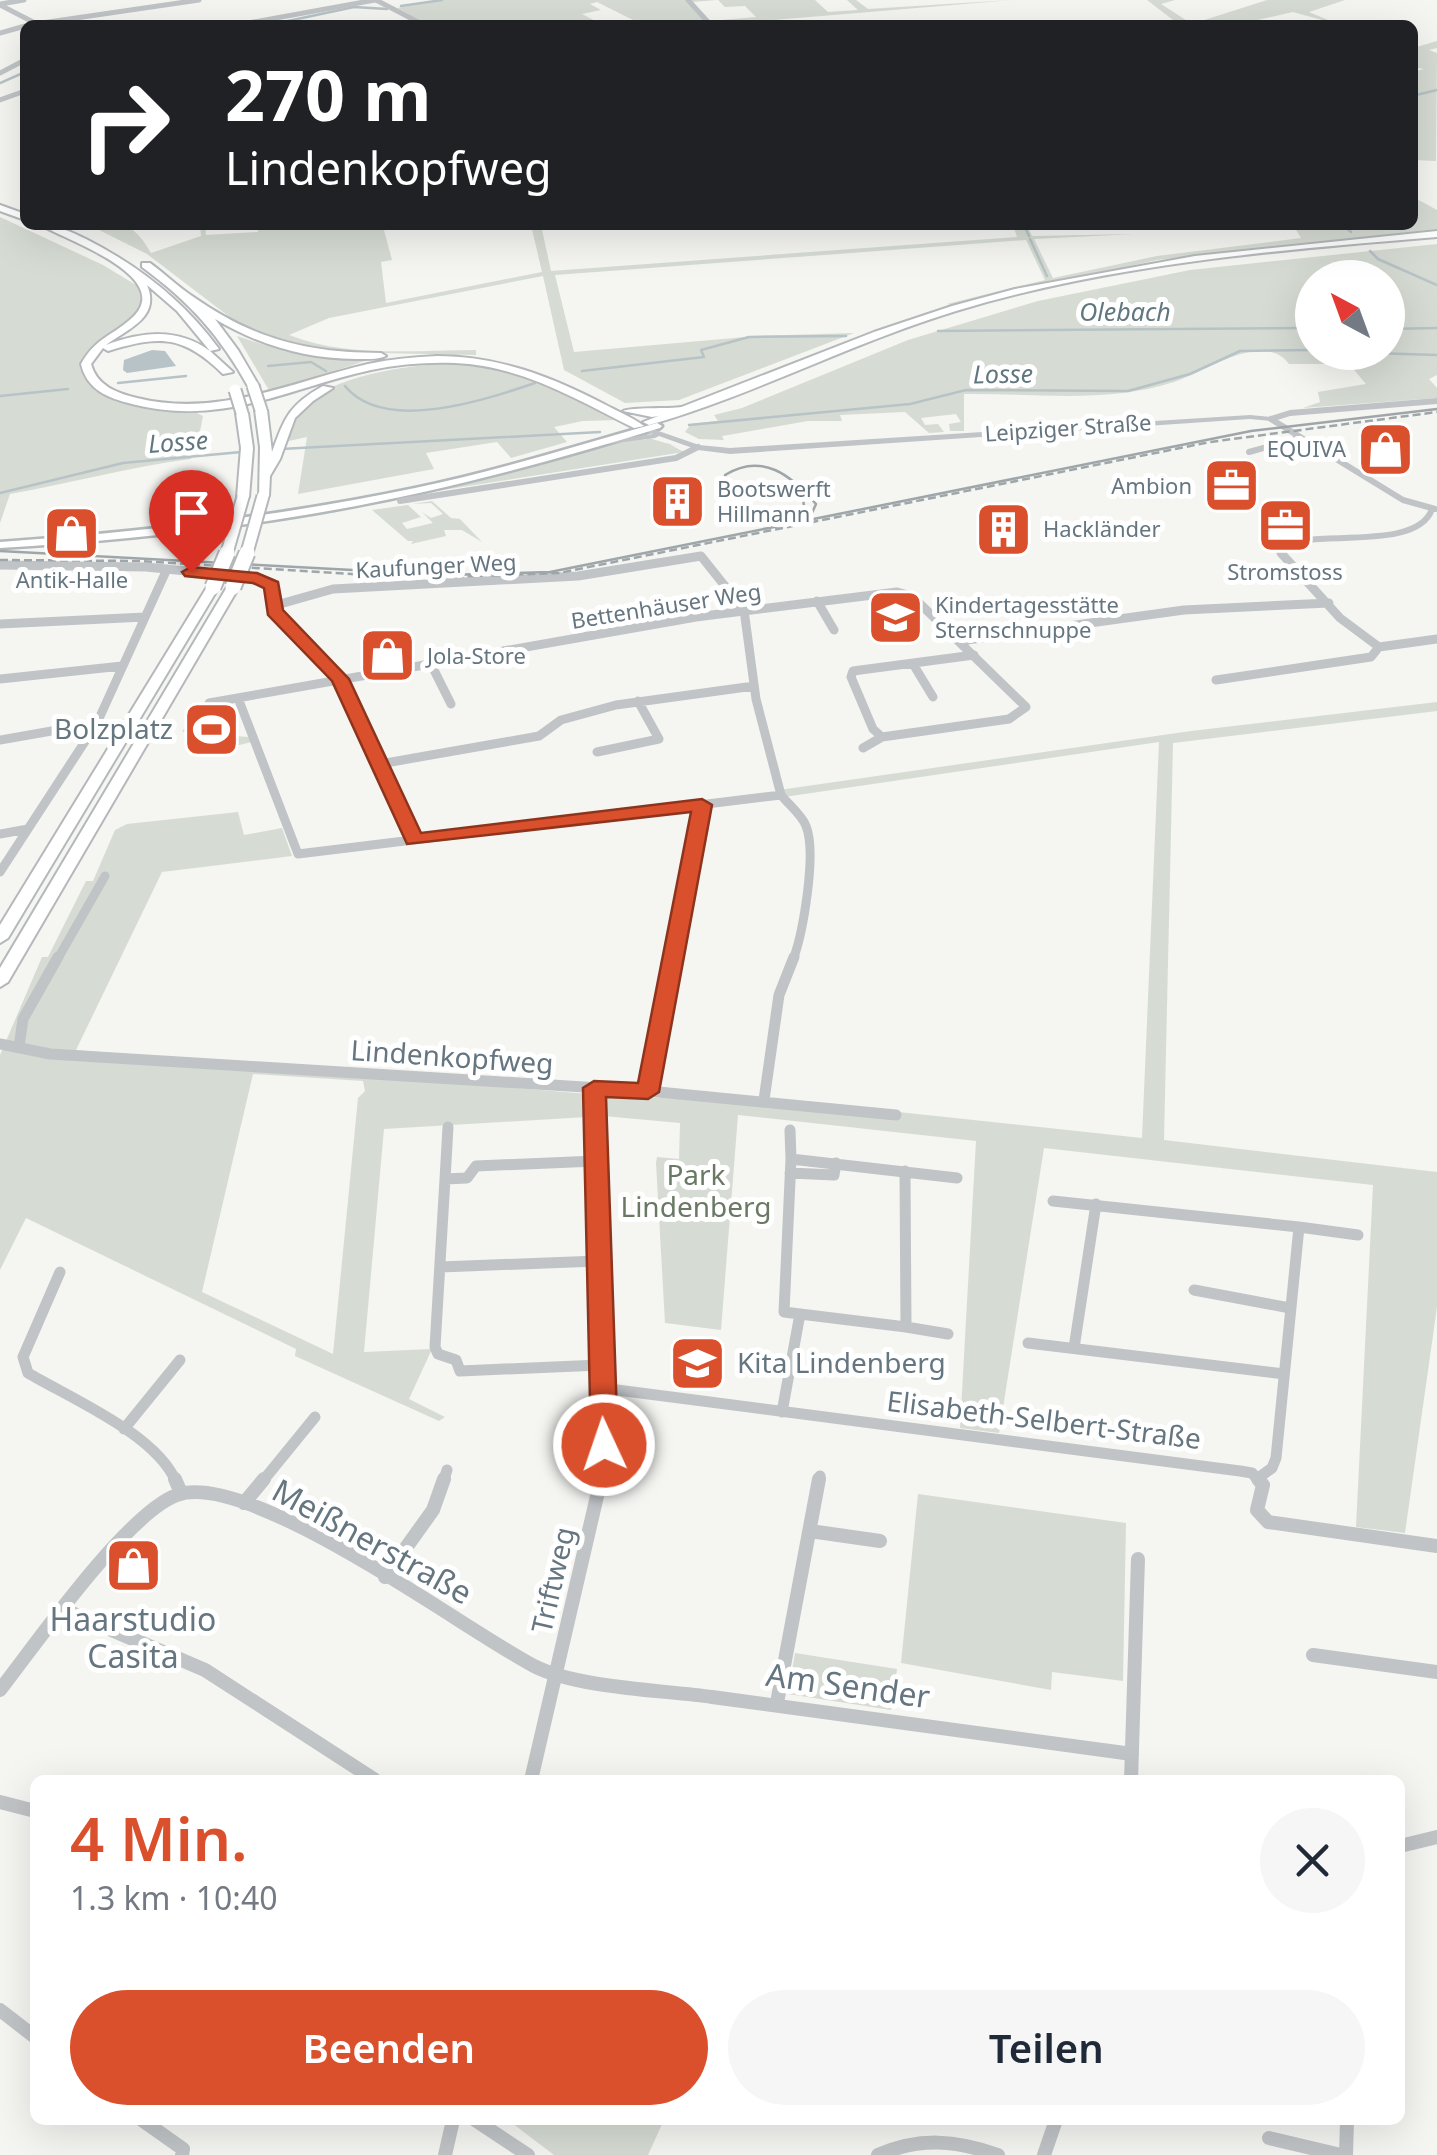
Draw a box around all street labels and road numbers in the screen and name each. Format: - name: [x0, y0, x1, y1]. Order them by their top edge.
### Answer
- street label: Leipziger Straße: [984, 406, 1152, 448]
- street label: Kaufunger Weg: [355, 546, 517, 584]
- street label: Bettenhäuser Weg: [569, 575, 763, 635]
- street label: Lindenkopfweg: [349, 1030, 555, 1082]
- street label: Elisabeth-Selbert-Straße: [885, 1381, 1203, 1457]
- street label: Meißnerstraße: [265, 1468, 480, 1613]
- street label: Triftweg: [521, 1523, 583, 1637]
- street label: Am Sender: [764, 1652, 933, 1717]

